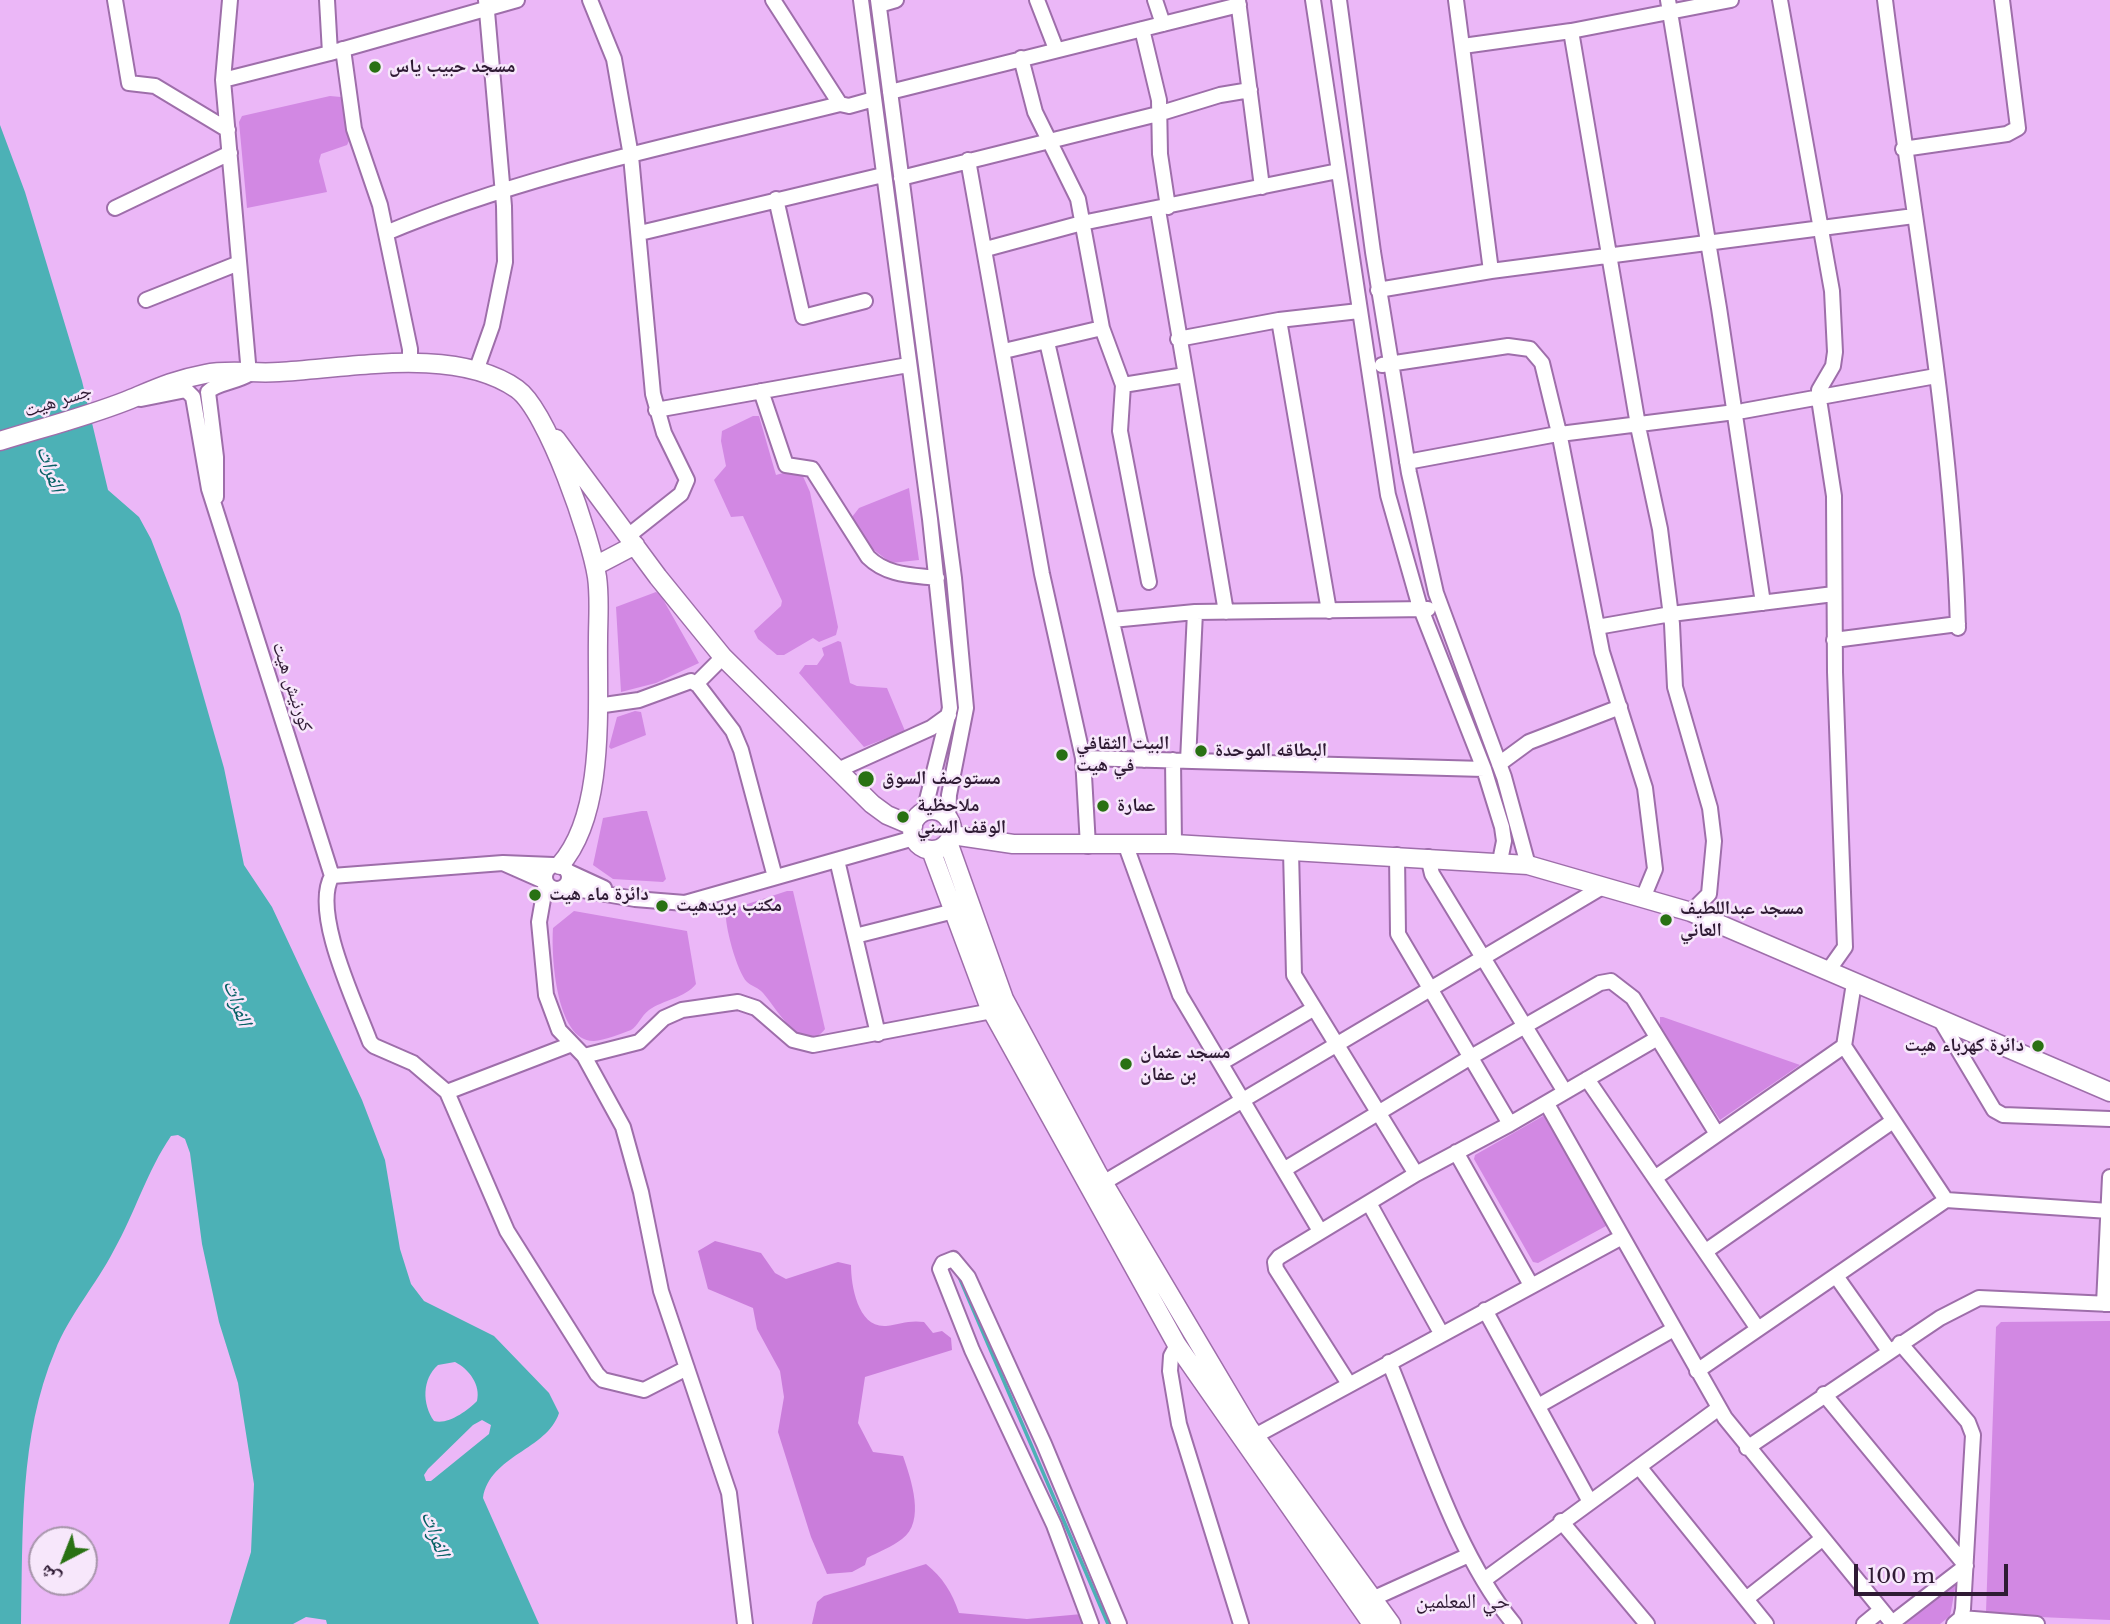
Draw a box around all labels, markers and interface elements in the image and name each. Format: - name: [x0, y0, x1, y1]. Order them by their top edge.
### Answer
- place label: مسجد حبيب ياس: [389, 56, 515, 78]
- marker: مسجد حبيب ياس: [367, 59, 383, 75]
- street label: جسر هيت: [21, 379, 95, 423]
- water label: الفرات: [30, 443, 70, 495]
- street label: كورنيش هيت: [267, 639, 317, 735]
- place label: البيت الثقافي في هيت: [1076, 733, 1169, 777]
- place label: البطاقه الموحدة: [1215, 740, 1327, 762]
- marker: البطاقه الموحدة: [1193, 743, 1209, 759]
- marker: البيت الثقافي في هيت: [1054, 747, 1070, 763]
- place label: مستوصف السوق: [882, 768, 1001, 790]
- marker: مستوصف السوق: [856, 769, 876, 789]
- place label: ملاحظية الوقف السني: [917, 795, 1006, 839]
- place label: عمارة: [1117, 795, 1155, 817]
- marker: عمارة: [1095, 798, 1111, 814]
- marker: ملاحظية الوقف السني: [895, 809, 911, 825]
- place label: دائرة ماء هيت: [549, 884, 649, 906]
- marker: دائرة ماء هيت: [527, 887, 543, 903]
- place label: مكتب بريدهيت: [676, 895, 782, 917]
- marker: مكتب بريدهيت: [654, 898, 670, 914]
- place label: مسجد عبداللطيف العاني: [1680, 898, 1804, 942]
- marker: مسجد عبداللطيف العاني: [1658, 912, 1674, 928]
- water label: الفرات: [217, 976, 257, 1030]
- place label: دائرة كهرباء هيت: [1905, 1035, 2024, 1057]
- marker: دائرة كهرباء هيت: [2030, 1038, 2046, 1054]
- place label: مسجد عثمان بن عفان: [1140, 1042, 1230, 1086]
- marker: مسجد عثمان بن عفان: [1118, 1056, 1134, 1072]
- water label: الفرات: [415, 1507, 455, 1561]
- north arrow: [28, 1526, 98, 1596]
- scale bar: [1858, 1550, 2012, 1594]
- text: ش: [35, 1560, 65, 1591]
- text: 100 m: [1867, 1563, 1935, 1589]
- district label: حي المعلمين: [1416, 1589, 1510, 1615]

